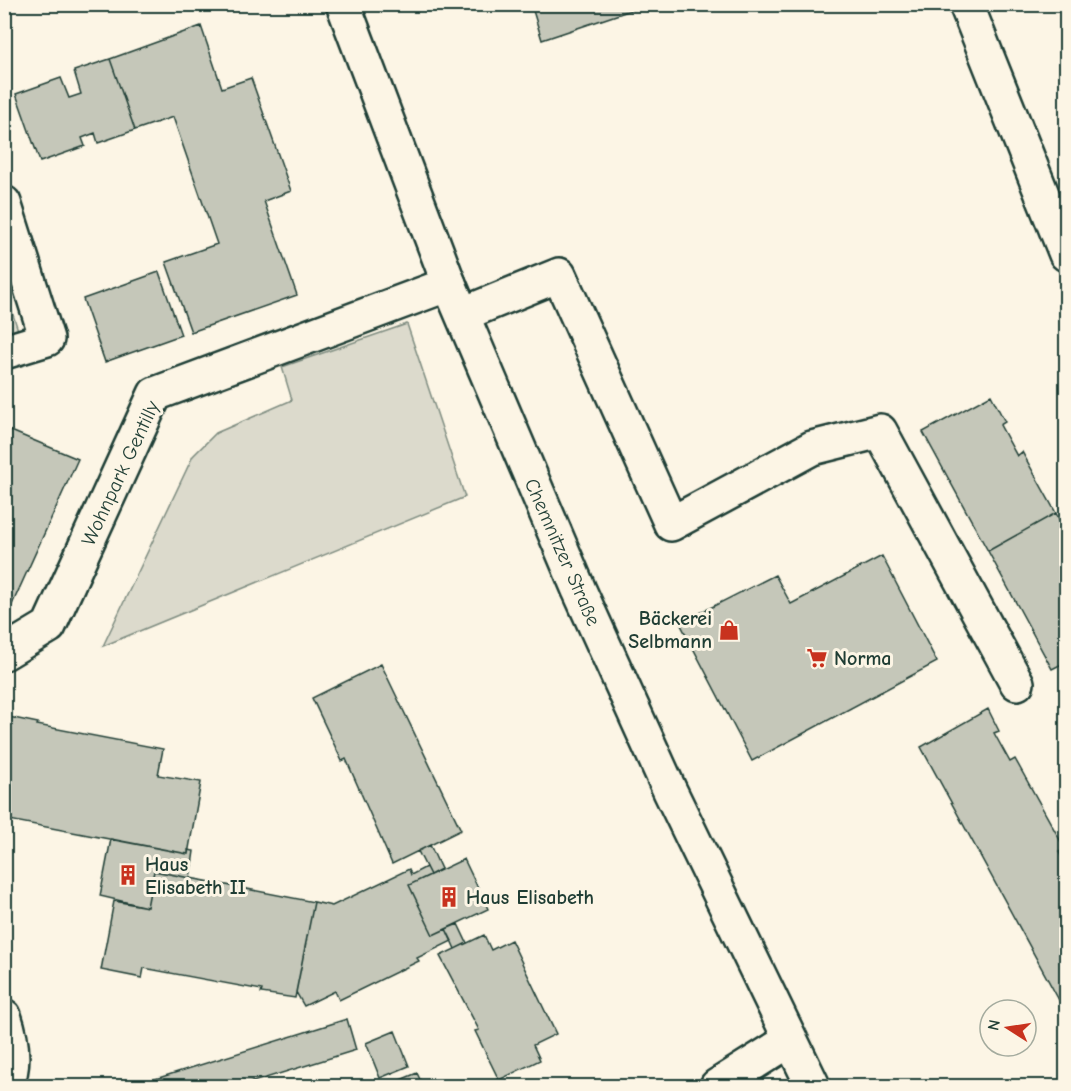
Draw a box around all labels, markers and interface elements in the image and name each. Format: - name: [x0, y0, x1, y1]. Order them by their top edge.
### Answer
- street label: Wohnpark Gentilly: [77, 397, 164, 549]
- street label: Chemnitzer Straße: [520, 475, 605, 629]
- place label: Bäckerei Selbmann: [628, 607, 712, 653]
- shop icon: Bäckerei Selbmann: [717, 618, 741, 642]
- supermarket icon: Norma: [805, 646, 829, 670]
- place label: Norma: [834, 647, 892, 670]
- place label: Haus Elisabeth II: [145, 853, 246, 899]
- building icon: Haus Elisabeth II: [116, 863, 140, 887]
- building icon: Haus Elisabeth: [437, 885, 461, 909]
- place label: Haus Elisabeth: [466, 886, 594, 909]
- north arrow: [978, 998, 1038, 1058]
- text: N: [984, 1018, 1004, 1032]

